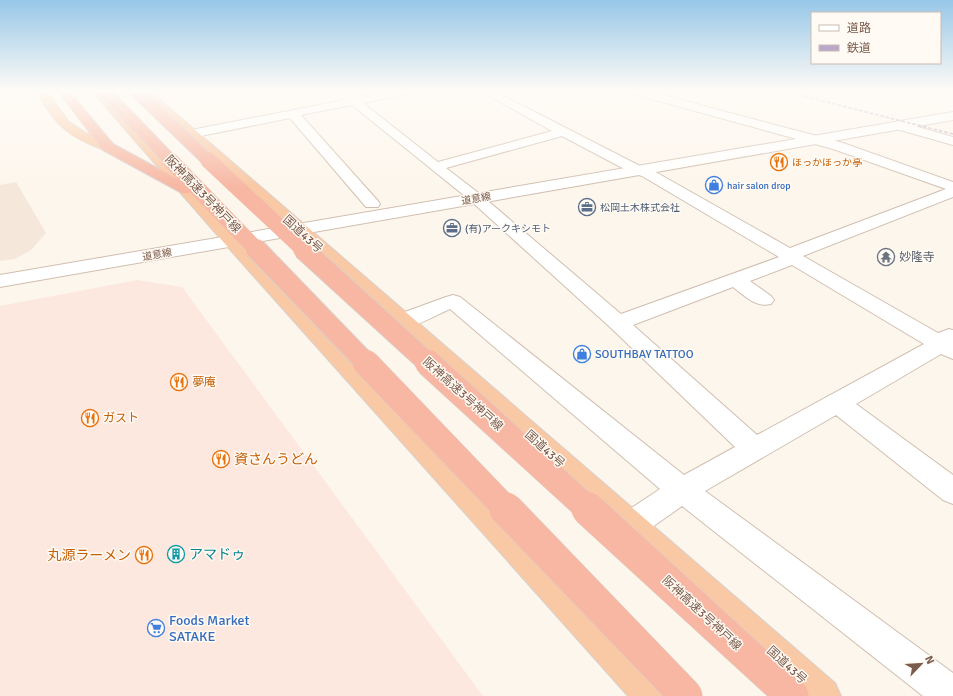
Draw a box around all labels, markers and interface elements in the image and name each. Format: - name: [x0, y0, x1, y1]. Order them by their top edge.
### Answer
- legend: [811, 12, 941, 64]
- text: 道路: [847, 21, 871, 36]
- text: 鉄道: [847, 41, 871, 56]
- street label: 阪神高速3号神戸線: [162, 152, 244, 236]
- restaurant icon: ほっかほっか亭: [769, 152, 789, 172]
- place label: ほっかほっか亭: [792, 157, 862, 169]
- shop icon: hair salon drop: [704, 175, 724, 195]
- place label: hair salon drop: [727, 180, 791, 192]
- street label: 道意線: [460, 190, 492, 207]
- office icon: 松岡土木株式会社: [577, 197, 597, 217]
- place label: 松岡土木株式会社: [600, 202, 680, 214]
- street label: 国道43号: [279, 212, 326, 256]
- office icon: (有)アークキシモト: [442, 218, 462, 238]
- place label: (有)アークキシモト: [465, 223, 551, 235]
- street label: 道意線: [141, 246, 173, 263]
- temple icon: 妙隆寺: [876, 247, 896, 267]
- place label: 妙隆寺: [899, 250, 935, 265]
- shop icon: SOUTHBAY TATTOO: [572, 344, 592, 364]
- place label: SOUTHBAY TATTOO: [595, 347, 694, 362]
- street label: 阪神高速3号神戸線: [420, 355, 506, 434]
- restaurant icon: 夢庵: [169, 372, 189, 392]
- place label: 夢庵: [192, 375, 216, 390]
- restaurant icon: ガスト: [80, 408, 100, 428]
- place label: ガスト: [103, 411, 139, 426]
- street label: 国道43号: [521, 427, 568, 471]
- restaurant icon: 資さんうどん: [211, 449, 231, 469]
- place label: 資さんうどん: [234, 451, 318, 468]
- building icon: アマドゥ: [166, 544, 186, 564]
- restaurant icon: 丸源ラーメン: [134, 545, 154, 565]
- place label: アマドゥ: [189, 546, 245, 563]
- place label: 丸源ラーメン: [48, 547, 131, 564]
- street label: 阪神高速3号神戸線: [659, 573, 744, 654]
- place label: Foods Market SATAKE: [169, 612, 249, 645]
- supermarket icon: Foods Market SATAKE: [146, 618, 166, 638]
- street label: 国道43号: [763, 643, 810, 687]
- north arrow: [901, 644, 941, 684]
- text: N: [922, 654, 937, 666]

